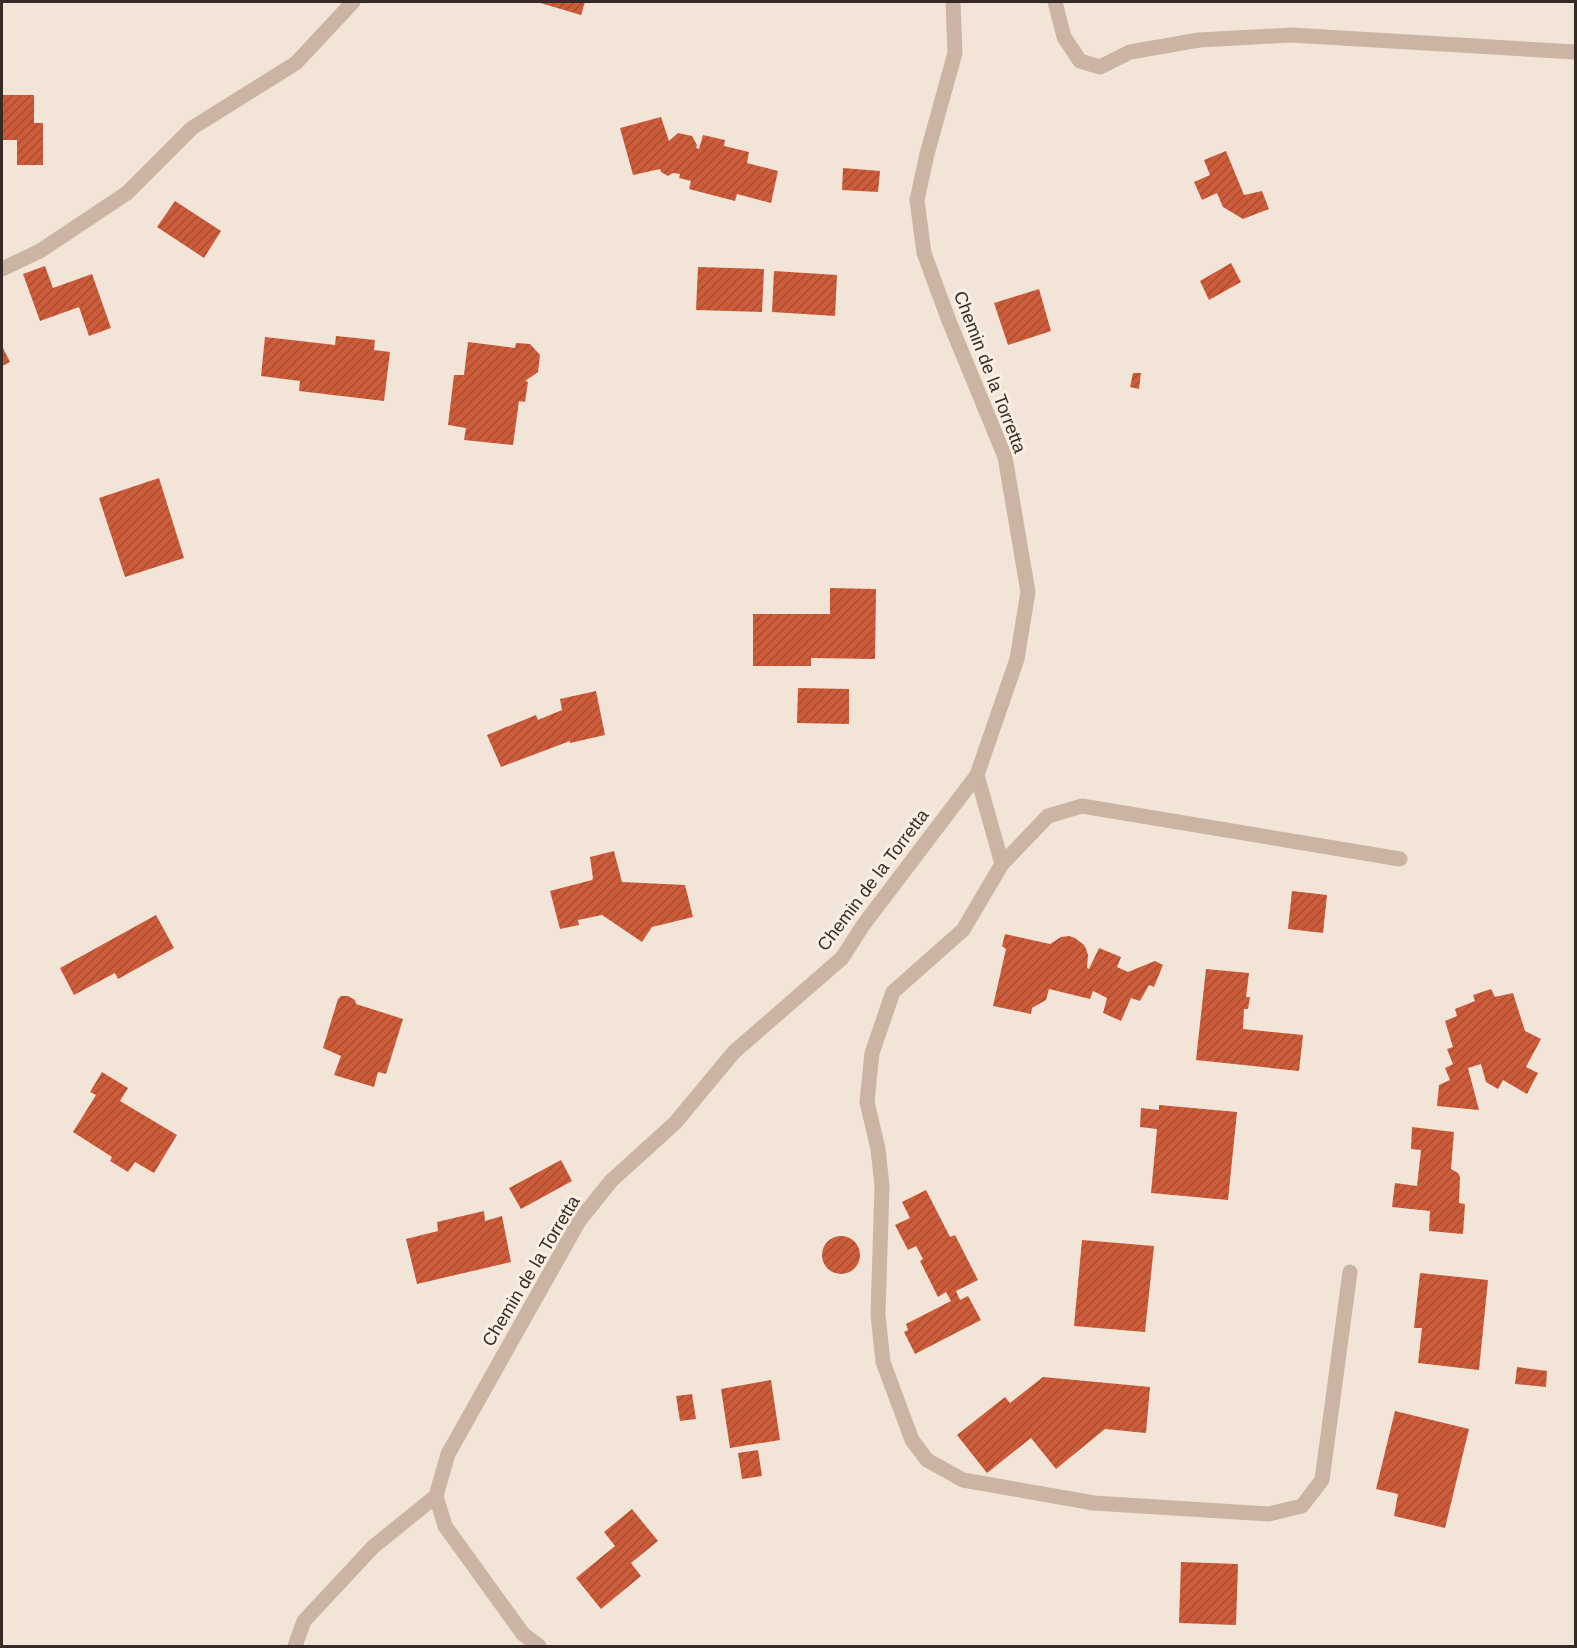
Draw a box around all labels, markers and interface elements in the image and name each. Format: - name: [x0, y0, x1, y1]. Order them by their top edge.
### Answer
- street label: Chemin de la Torretta: [950, 288, 1030, 457]
- street label: Chemin de la Torretta: [813, 805, 933, 955]
- street label: Chemin de la Torretta: [478, 1191, 584, 1350]

